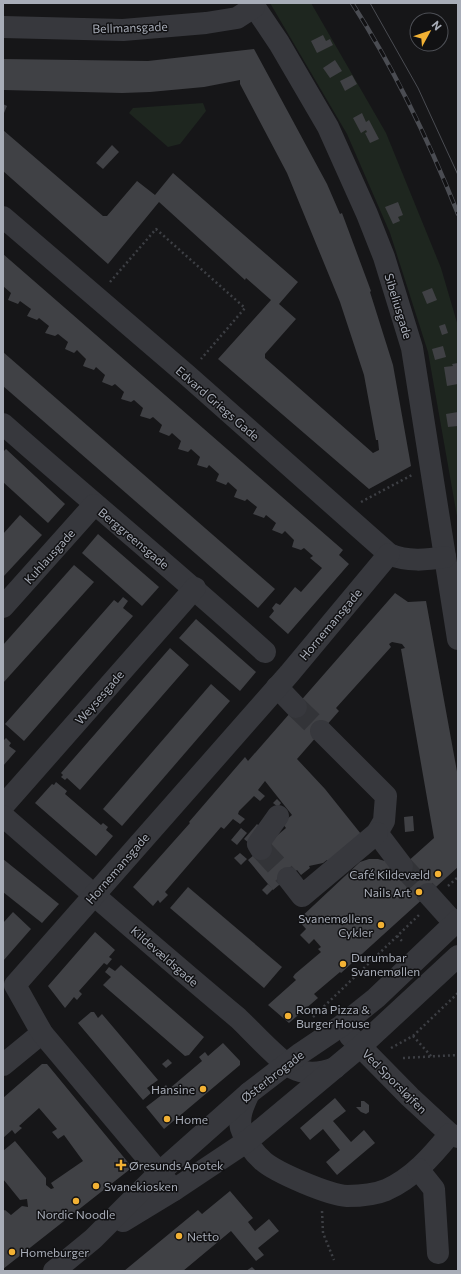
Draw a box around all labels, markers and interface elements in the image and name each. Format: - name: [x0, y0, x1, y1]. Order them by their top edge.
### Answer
- north arrow: [409, 12, 449, 52]
- text: N: [429, 18, 445, 33]
- street label: Bellmansgade: [92, 19, 168, 35]
- street label: Sibeliusgade: [382, 272, 416, 340]
- street label: Edvard Griegs Gade: [173, 363, 263, 443]
- street label: Berggreensgade: [96, 505, 172, 571]
- street label: Kuhlausgade: [21, 526, 77, 586]
- street label: Hornemansgade: [296, 585, 364, 663]
- street label: Weysesgade: [72, 667, 126, 727]
- street label: Hornemansgade: [82, 830, 152, 906]
- place label: Café Kildevæld: [349, 867, 430, 881]
- marker: Café Kildevæld: [433, 869, 443, 879]
- place label: Nails Art: [364, 885, 411, 899]
- marker: Nails Art: [414, 887, 424, 897]
- place label: Svanemøllens Cykler: [298, 911, 373, 939]
- marker: Svanemøllens Cykler: [376, 920, 386, 930]
- street label: Kildevældsgade: [129, 923, 201, 989]
- place label: Durumbar Svanemøllen: [351, 950, 420, 978]
- marker: Durumbar Svanemøllen: [338, 959, 348, 969]
- place label: Roma Pizza & Burger House: [296, 1002, 370, 1030]
- marker: Roma Pizza & Burger House: [283, 1011, 293, 1021]
- street label: Ved Sporsløjfen: [360, 1046, 430, 1116]
- street label: Østerbrogade: [238, 1047, 306, 1105]
- place label: Hansine: [151, 1082, 195, 1096]
- marker: Hansine: [198, 1084, 208, 1094]
- place label: Home: [175, 1112, 208, 1126]
- marker: Home: [162, 1114, 172, 1124]
- place label: Øresunds Apotek: [129, 1158, 224, 1172]
- marker: Øresunds Apotek: [116, 1160, 126, 1170]
- place label: Svanekiosken: [104, 1179, 178, 1193]
- marker: Svanekiosken: [91, 1181, 101, 1191]
- marker: Nordic Noodle: [71, 1196, 81, 1206]
- place label: Nordic Noodle: [37, 1207, 115, 1221]
- place label: Netto: [187, 1229, 219, 1243]
- marker: Netto: [174, 1231, 184, 1241]
- place label: Homeburger: [20, 1245, 89, 1259]
- marker: Homeburger: [7, 1247, 17, 1257]

